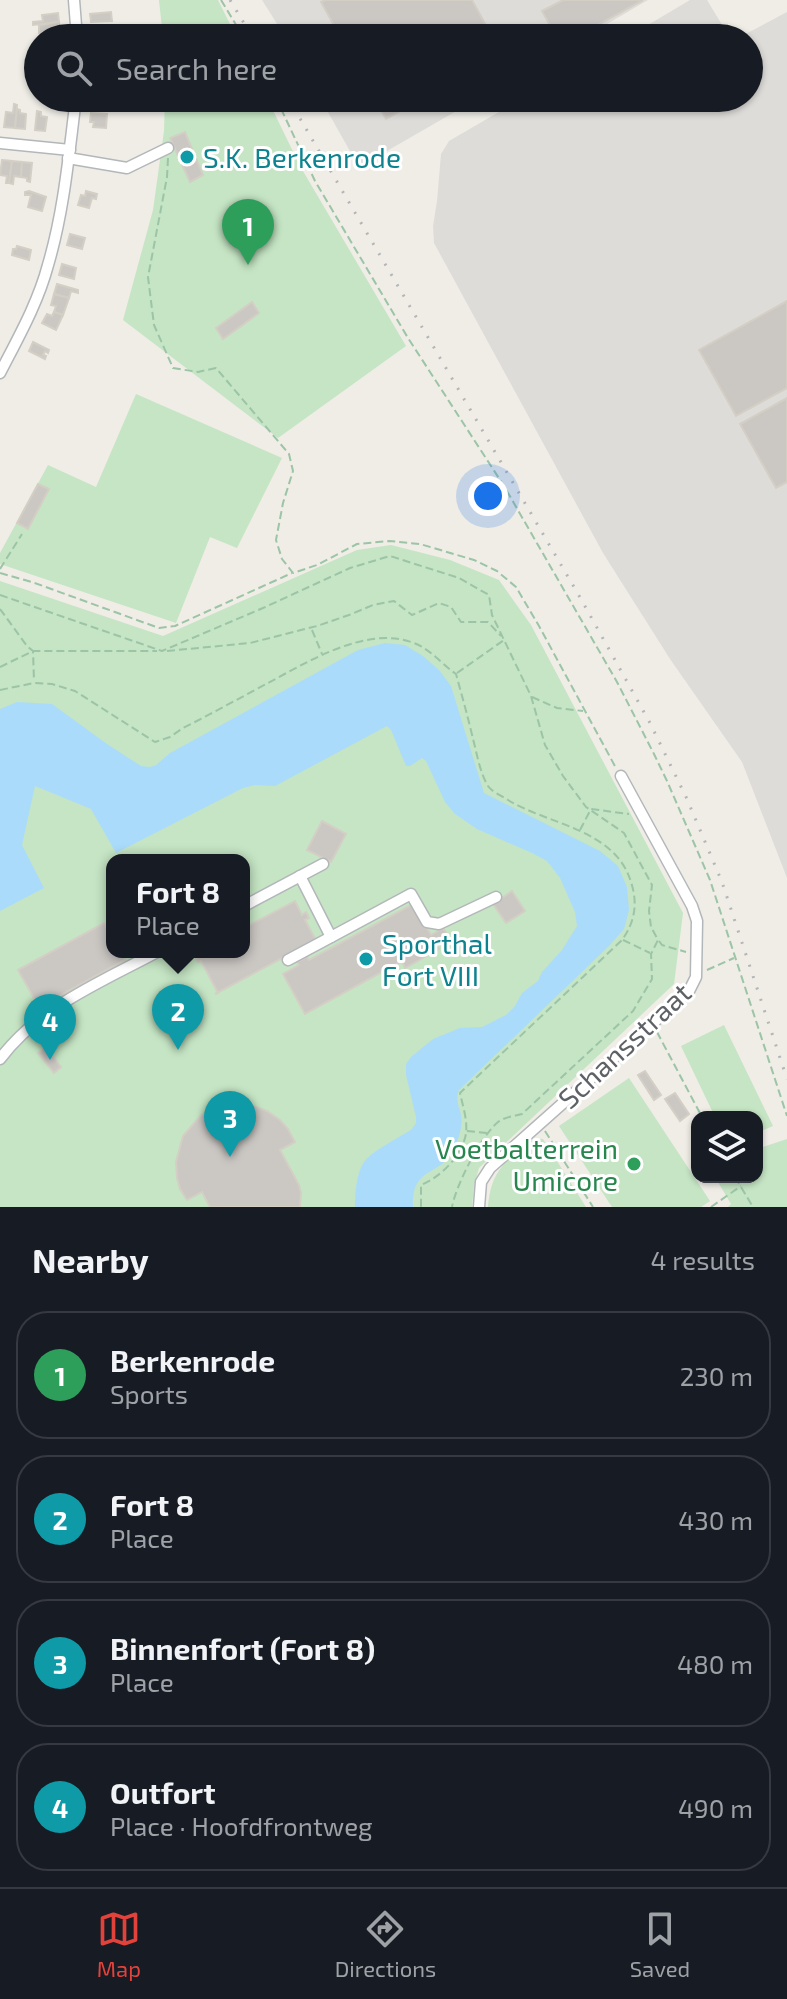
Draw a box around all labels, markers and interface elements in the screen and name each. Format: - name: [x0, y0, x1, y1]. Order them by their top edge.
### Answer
- search box: [24, 24, 763, 112]
- icon: search: [52, 46, 96, 90]
- text: Search here: [116, 50, 277, 86]
- place label: S.K. Berkenrode: [203, 140, 401, 174]
- marker: S.K. Berkenrode: [178, 148, 196, 166]
- pin: 1: [222, 199, 274, 265]
- your location: [468, 476, 508, 516]
- popup: [106, 854, 250, 958]
- text: Fort 8: [136, 873, 220, 909]
- text: Place: [136, 909, 200, 940]
- place label: Sporthal Fort VIII: [382, 926, 492, 992]
- marker: Sporthal Fort VIII: [357, 950, 375, 968]
- street label: Schansstraat: [551, 975, 697, 1115]
- pin: 2: [152, 984, 204, 1050]
- pin: 4: [24, 994, 76, 1060]
- pin: 3: [204, 1091, 256, 1157]
- map controls: [691, 1111, 763, 1183]
- button: layers: [691, 1111, 763, 1183]
- place label: Voetbalterrein Umicore: [435, 1131, 618, 1197]
- marker: Voetbalterrein Umicore: [625, 1155, 643, 1173]
- text: Nearby: [32, 1239, 149, 1280]
- text: 4 results: [650, 1244, 755, 1275]
- text: Berkenrode: [110, 1342, 275, 1378]
- text: 1: [54, 1360, 66, 1391]
- text: 230 m: [680, 1360, 753, 1391]
- text: Sports: [110, 1378, 188, 1409]
- text: Fort 8: [110, 1486, 194, 1522]
- text: 2: [52, 1504, 68, 1535]
- text: 430 m: [678, 1504, 753, 1535]
- text: Place: [110, 1522, 174, 1553]
- text: Binnenfort (Fort 8): [110, 1630, 375, 1666]
- text: 3: [53, 1648, 67, 1679]
- text: 480 m: [677, 1648, 753, 1679]
- text: Place: [110, 1666, 174, 1697]
- text: Outfort: [110, 1774, 215, 1810]
- text: 4: [52, 1792, 68, 1823]
- text: 490 m: [678, 1792, 753, 1823]
- text: Place · Hoofdfrontweg: [110, 1810, 373, 1841]
- tab: Map: [97, 1907, 141, 1981]
- tab: Directions: [335, 1907, 436, 1981]
- tab: Saved: [630, 1907, 690, 1981]

